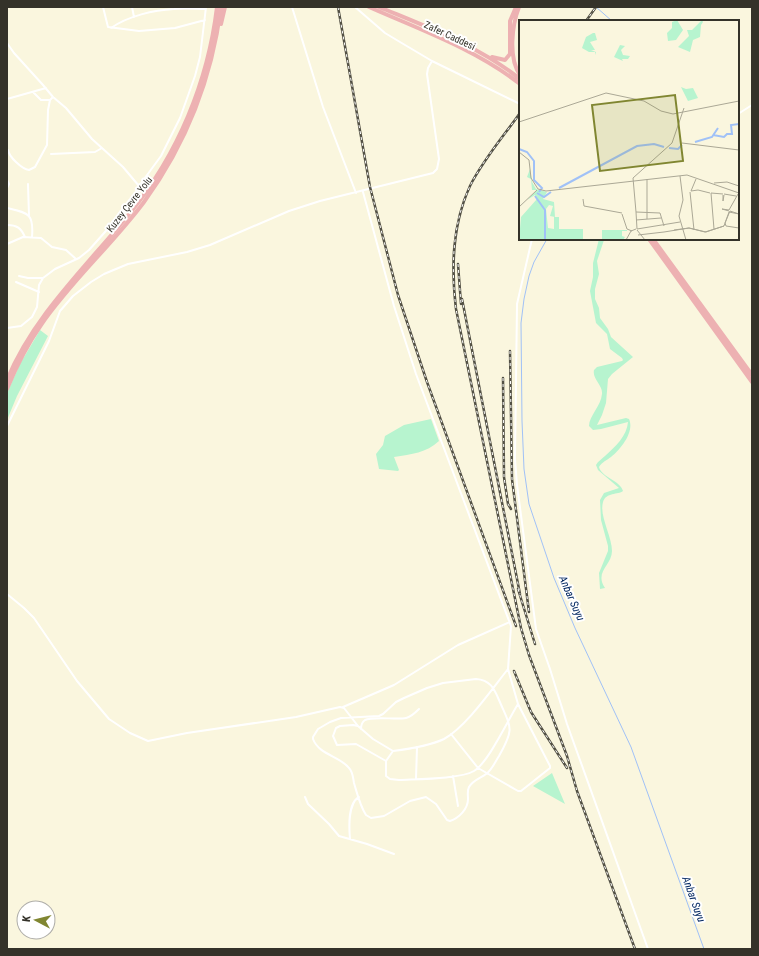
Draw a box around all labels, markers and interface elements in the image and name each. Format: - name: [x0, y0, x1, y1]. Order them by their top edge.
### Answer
- street label: Zafer Caddesi: [423, 19, 477, 52]
- inset map: [519, 20, 739, 240]
- street label: Kuzey Çevre Yolu: [104, 174, 154, 234]
- water label: Anbar Suyu: [555, 573, 587, 623]
- water label: Anbar Suyu: [679, 874, 708, 924]
- north arrow: [16, 900, 56, 940]
- text: K: [20, 914, 34, 923]

